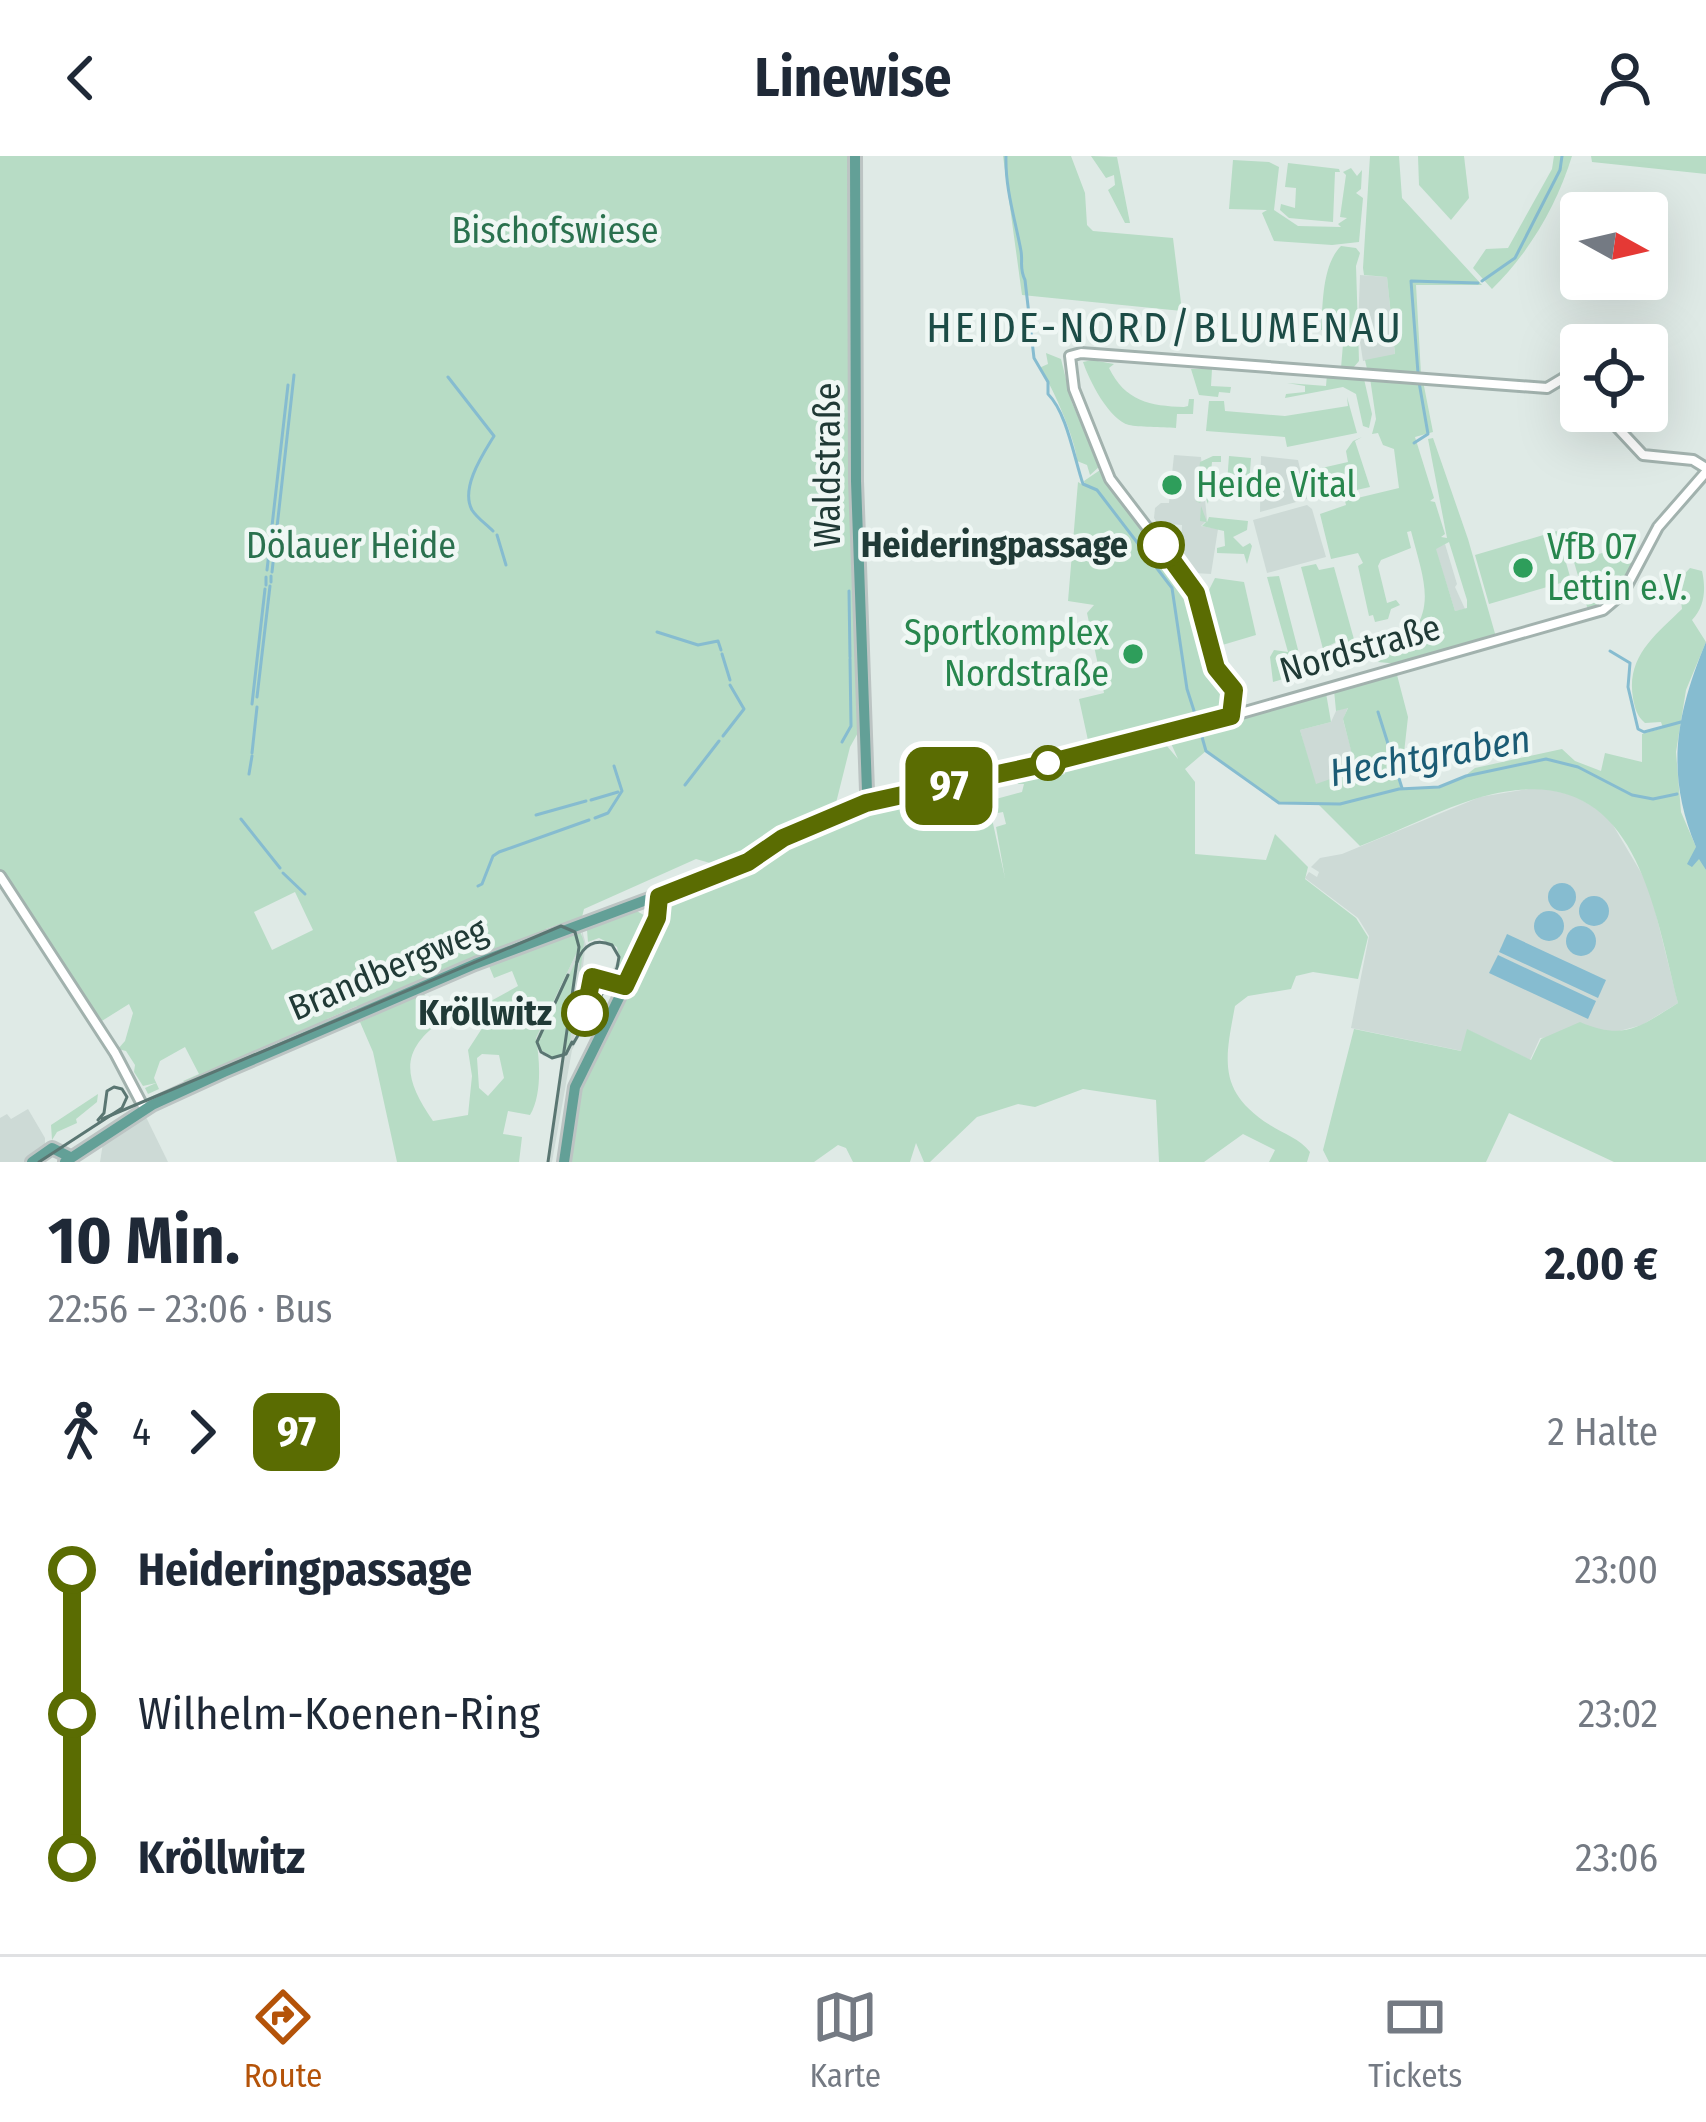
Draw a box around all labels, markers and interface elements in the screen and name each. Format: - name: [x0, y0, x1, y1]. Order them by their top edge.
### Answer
- icon: back: [48, 45, 114, 111]
- icon: person: [1592, 45, 1658, 111]
- text: Linewise: [755, 46, 951, 110]
- north arrow: [1560, 192, 1668, 300]
- map controls: [1560, 192, 1668, 432]
- park label: Bischofswiese: [451, 209, 659, 253]
- district label: HEIDE-NORD/BLUMENAU: [926, 303, 1404, 353]
- button: locate: [1560, 324, 1668, 432]
- street label: Waldstraße: [806, 382, 850, 548]
- place label: Heide Vital: [1196, 463, 1356, 507]
- marker: Heide Vital: [1159, 472, 1185, 498]
- place label: Heideringpassage: [861, 523, 1128, 567]
- marker: Heideringpassage: [1139, 523, 1183, 567]
- park label: Dölauer Heide: [246, 524, 456, 568]
- place label: VfB 07 Lettin e.V.: [1547, 525, 1687, 610]
- marker: VfB 07 Lettin e.V.: [1510, 555, 1536, 581]
- street label: Nordstraße: [1275, 605, 1445, 693]
- place label: Sportkomplex Nordstraße: [904, 611, 1109, 696]
- marker: Sportkomplex Nordstraße: [1120, 641, 1146, 667]
- water label: Hechtgraben: [1326, 716, 1534, 796]
- line badge: 97: [895, 747, 1003, 825]
- unlabelled marker: [1032, 747, 1064, 779]
- text: 97: [929, 761, 969, 811]
- street label: Brandbergweg: [282, 907, 494, 1031]
- place label: Kröllwitz: [418, 991, 552, 1035]
- marker: Kröllwitz: [563, 991, 607, 1035]
- text: 10 Min.: [48, 1201, 240, 1280]
- text: 2.00 €: [1545, 1237, 1658, 1291]
- text: 22:56 – 23:06 · Bus: [48, 1286, 333, 1332]
- icon: walk: [48, 1399, 114, 1465]
- icon: forward: [169, 1399, 235, 1465]
- text: 97: [277, 1407, 316, 1457]
- text: 4: [132, 1409, 151, 1455]
- text: 2 Halte: [1548, 1409, 1658, 1455]
- text: Heideringpassage: [138, 1543, 472, 1597]
- text: 23:00: [1574, 1547, 1658, 1593]
- text: Wilhelm-Koenen-Ring: [138, 1687, 540, 1741]
- text: 23:02: [1578, 1691, 1658, 1737]
- text: Kröllwitz: [138, 1831, 305, 1885]
- text: 23:06: [1575, 1835, 1658, 1881]
- tab: Route: [244, 1984, 322, 2096]
- tab: Karte: [810, 1984, 881, 2096]
- tab: Tickets: [1368, 1984, 1462, 2096]

